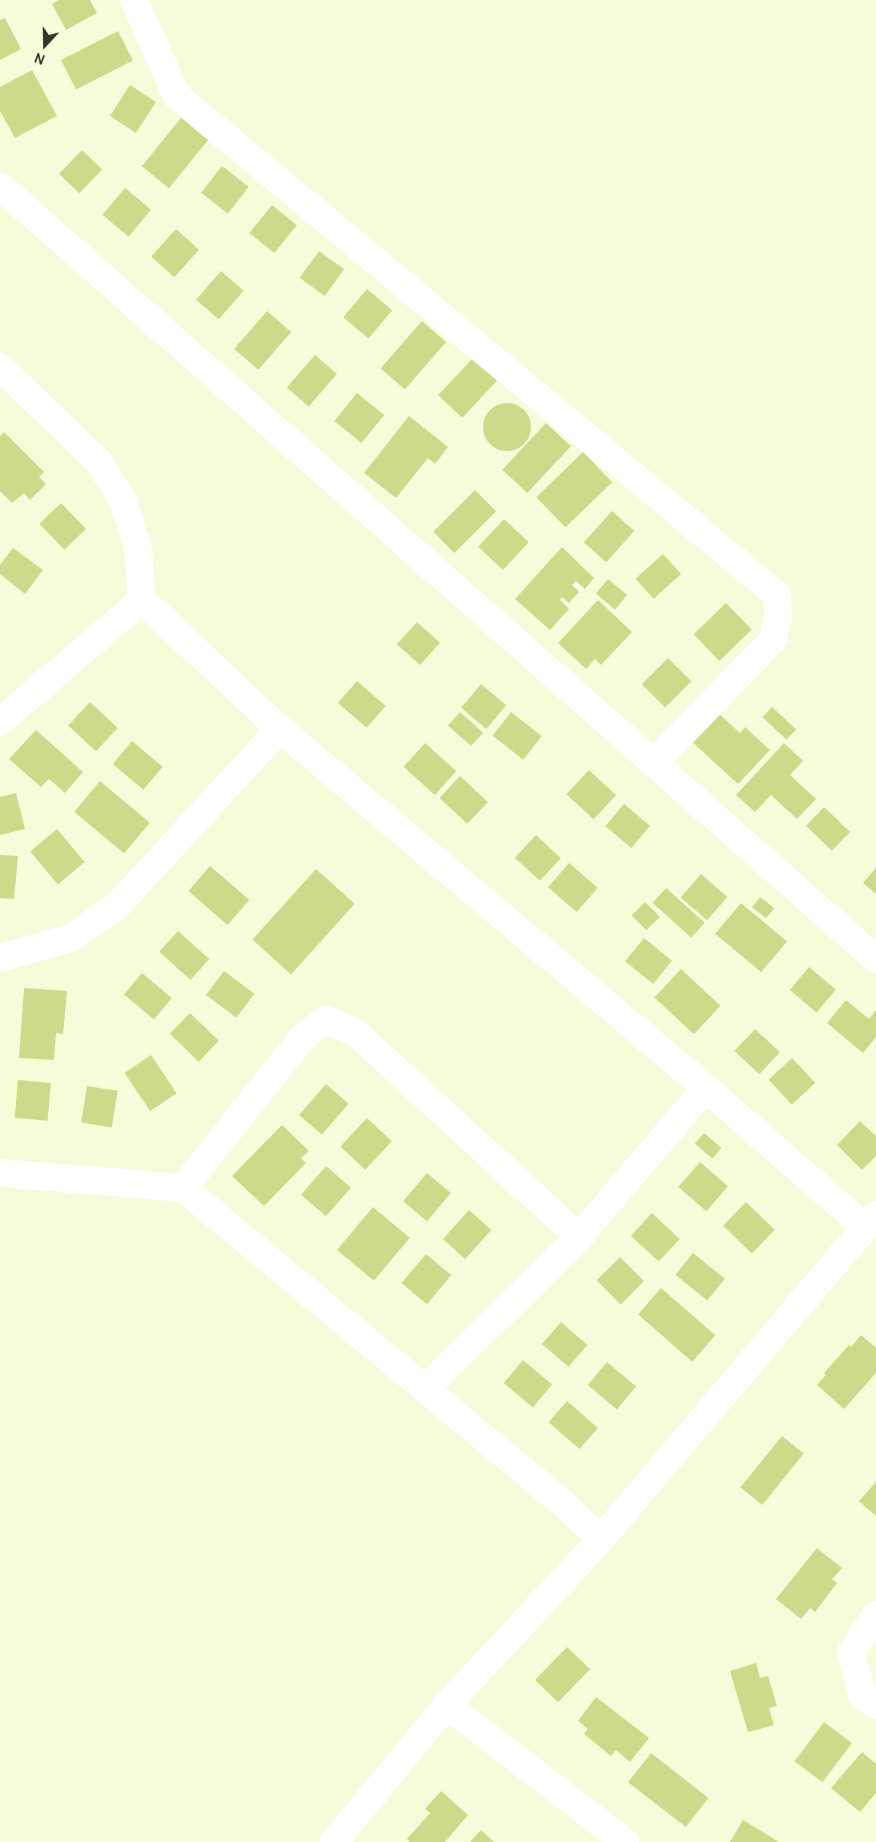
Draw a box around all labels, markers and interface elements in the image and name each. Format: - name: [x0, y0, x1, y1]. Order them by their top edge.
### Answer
- north arrow: [20, 20, 70, 70]
- text: N: [32, 49, 47, 69]

